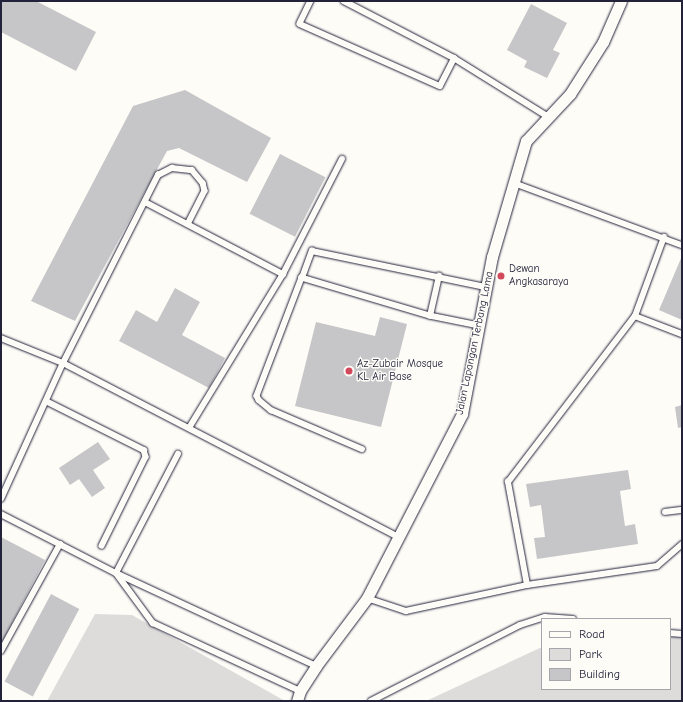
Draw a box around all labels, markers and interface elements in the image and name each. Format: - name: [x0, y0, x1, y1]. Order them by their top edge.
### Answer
- place label: Dewan Angkasaraya: [509, 263, 569, 289]
- street label: Jalan Lapangan Terbang Lama: [453, 270, 497, 416]
- marker: Dewan Angkasaraya: [496, 271, 506, 281]
- place label: Az-Zubair Mosque KL Air Base: [357, 358, 443, 384]
- marker: Az-Zubair Mosque KL Air Base: [344, 366, 354, 376]
- legend: [541, 618, 671, 690]
- text: Road: [579, 627, 605, 641]
- text: Park: [579, 647, 602, 661]
- text: Building: [579, 667, 620, 681]

